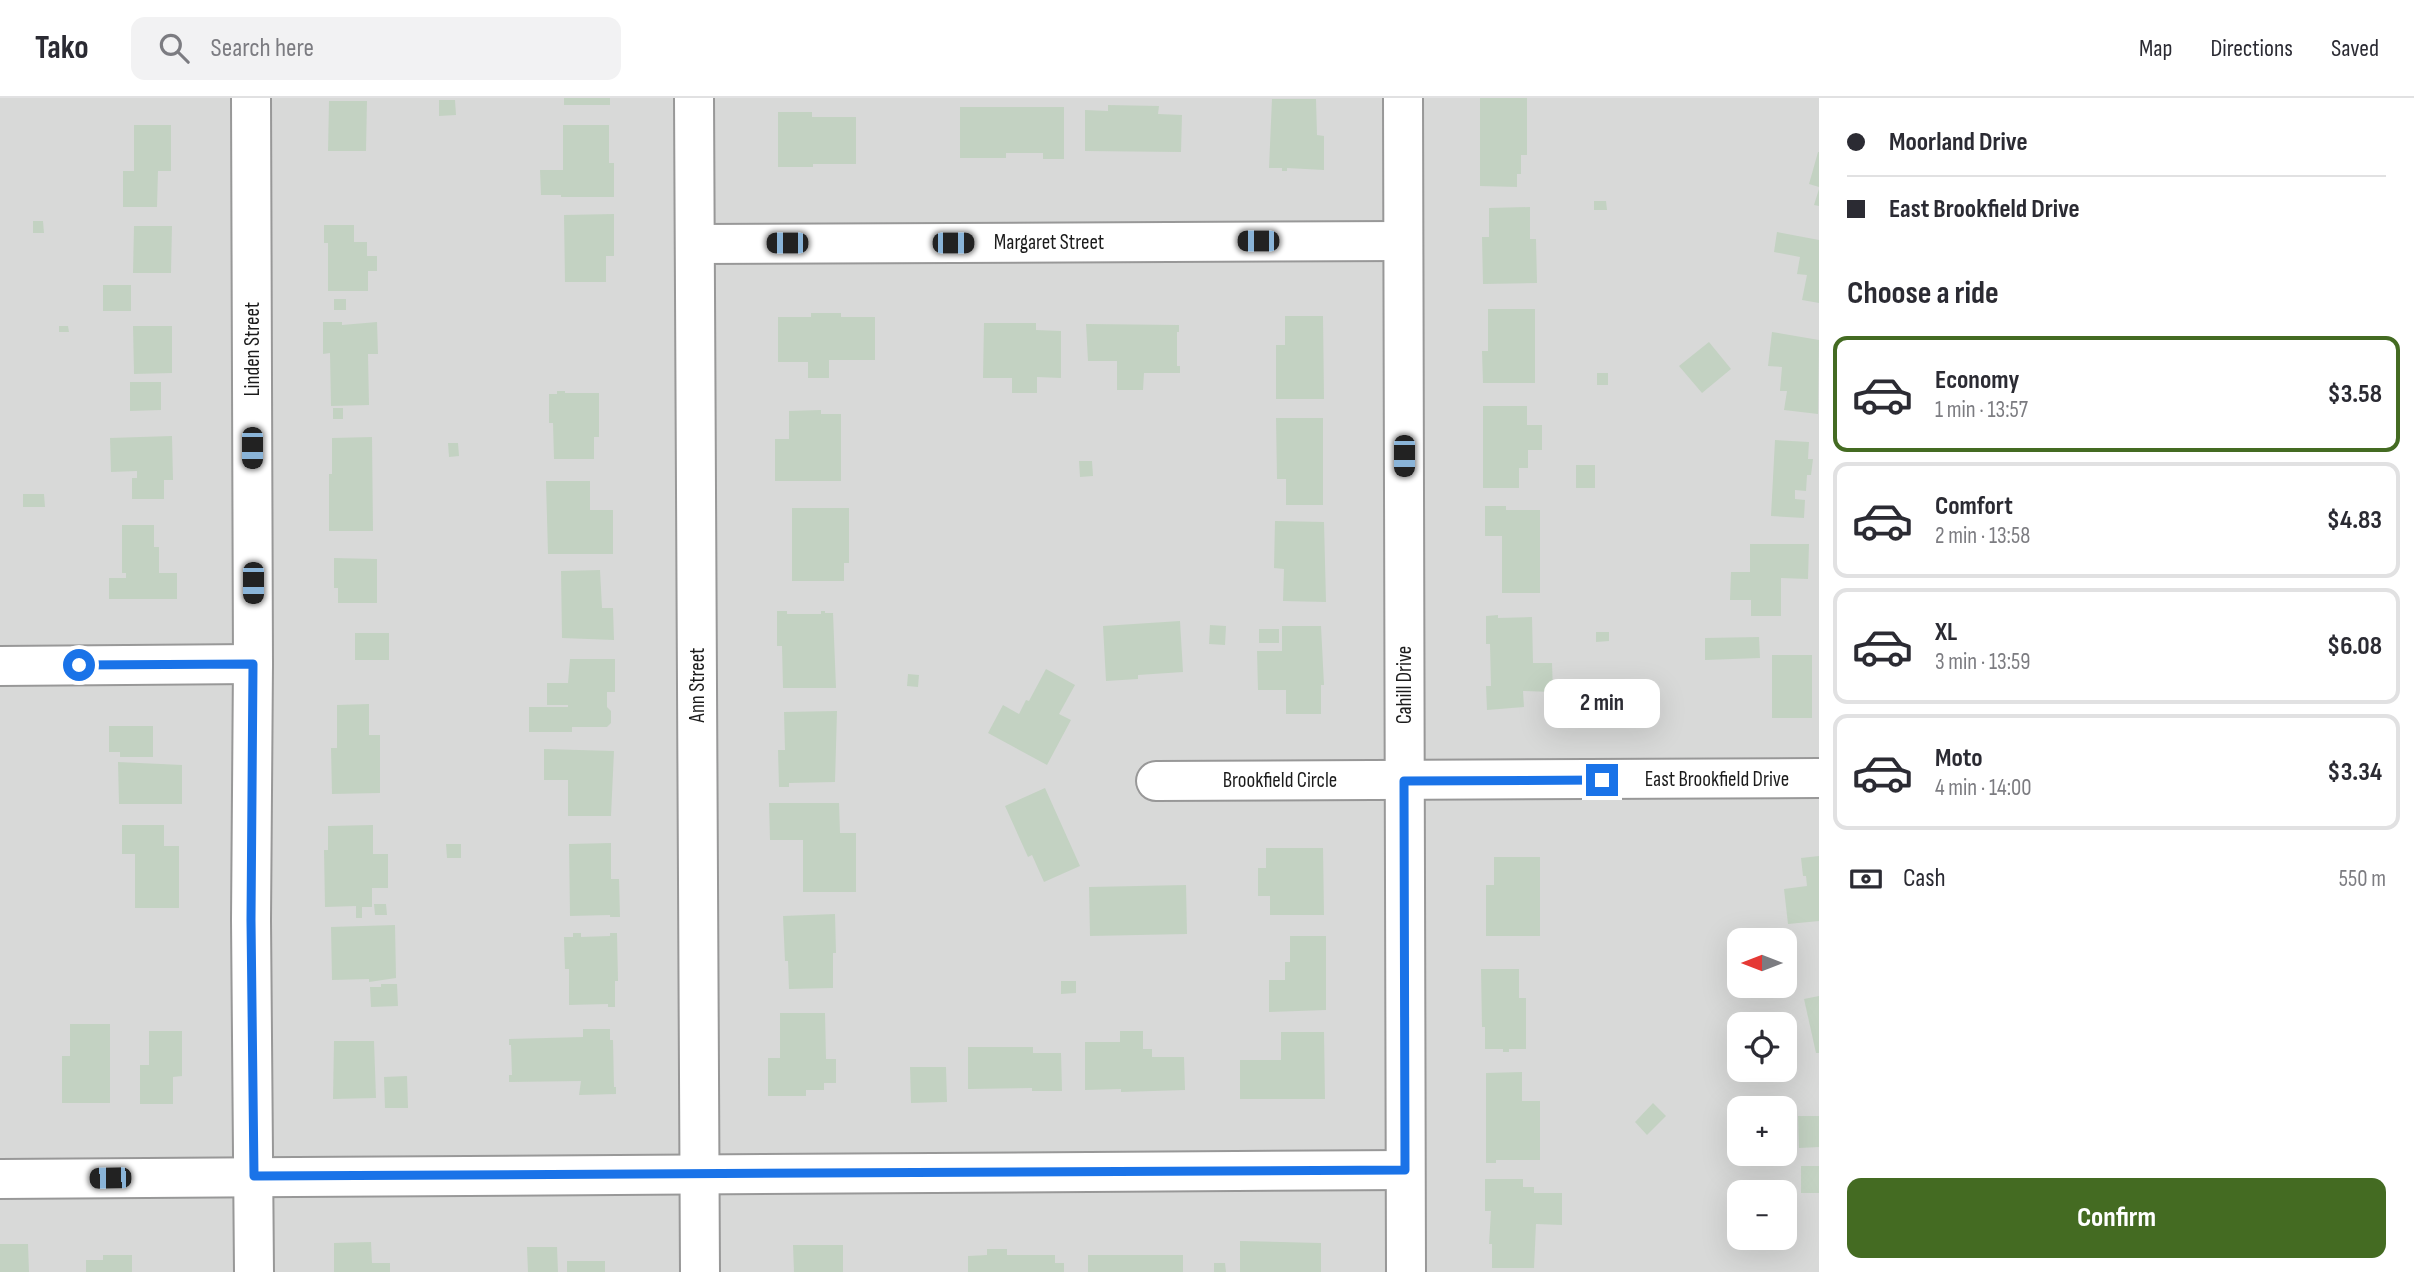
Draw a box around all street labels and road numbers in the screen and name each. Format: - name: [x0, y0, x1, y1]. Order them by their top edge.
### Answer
- street label: Margaret Street: [994, 230, 1104, 255]
- street label: Linden Street: [240, 302, 265, 396]
- street label: Cahill Drive: [1392, 646, 1417, 724]
- street label: Ann Street: [685, 647, 710, 724]
- street label: East Brookfield Drive: [1645, 767, 1789, 792]
- street label: Brookfield Circle: [1223, 768, 1337, 793]

